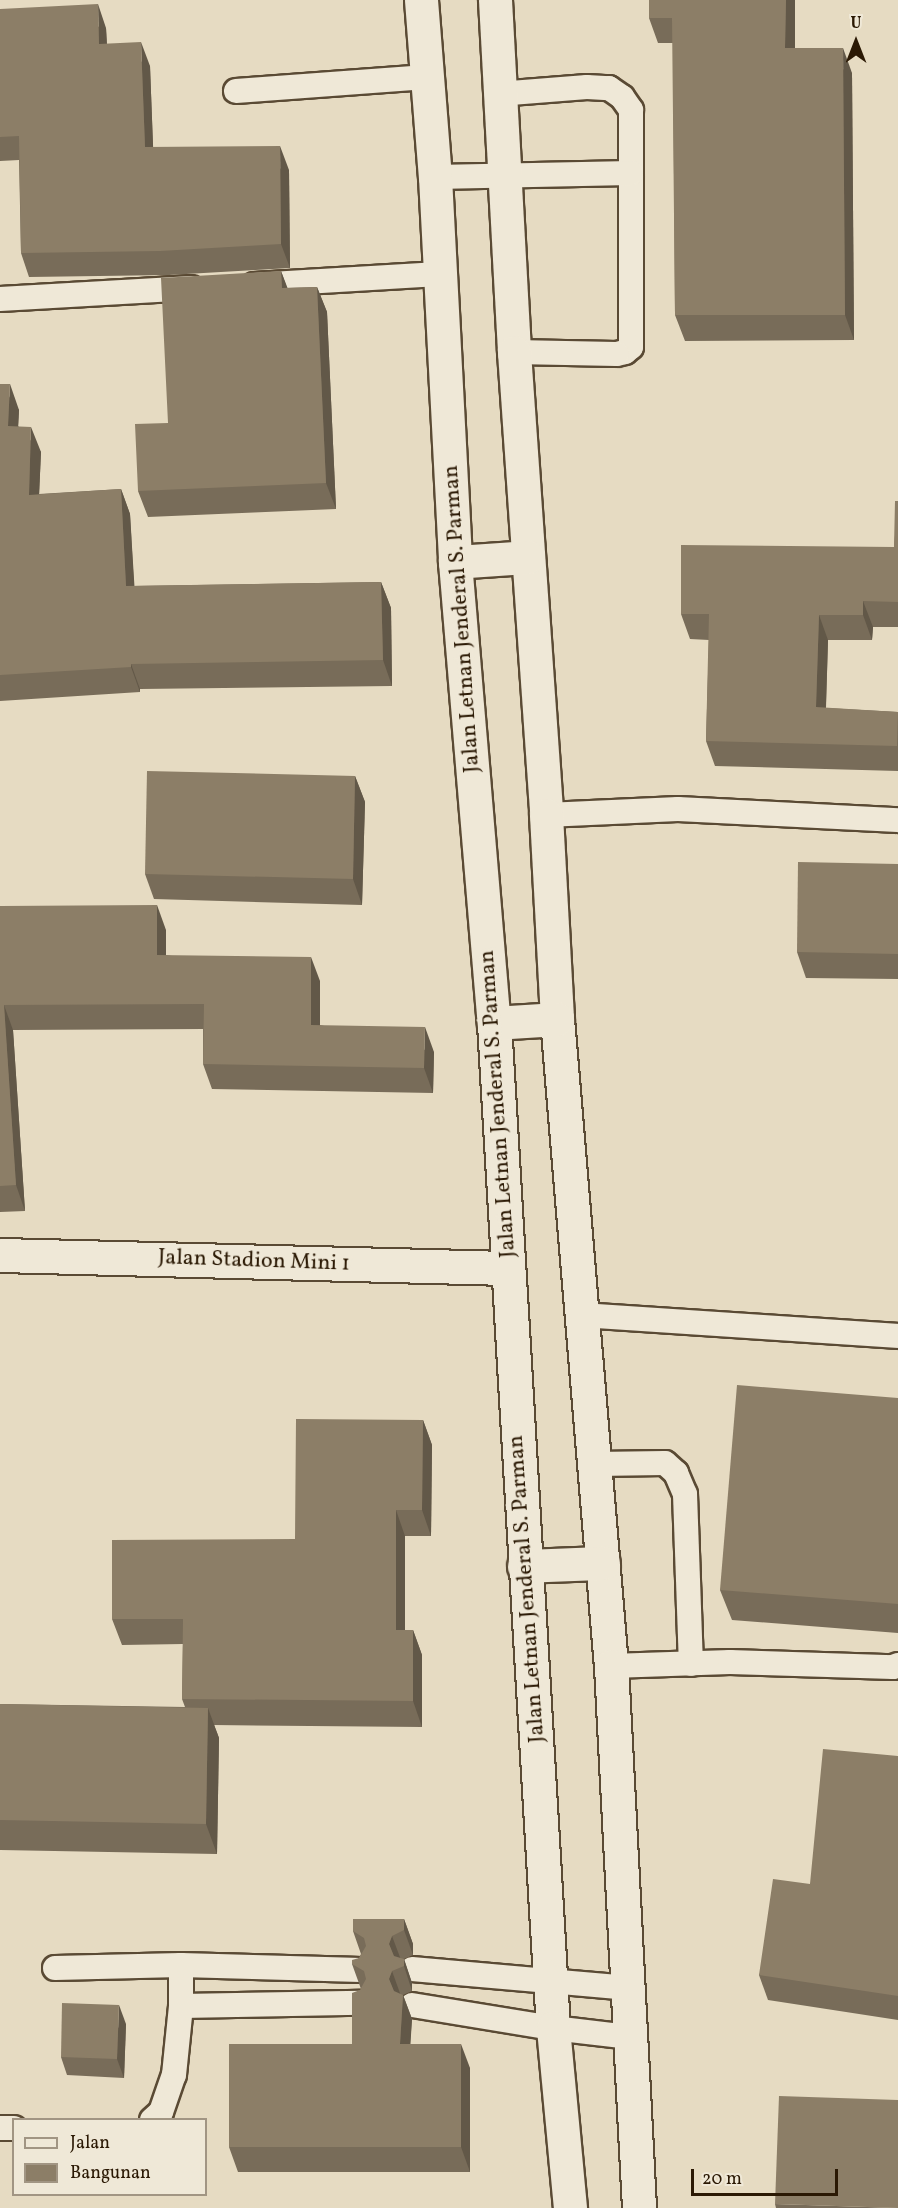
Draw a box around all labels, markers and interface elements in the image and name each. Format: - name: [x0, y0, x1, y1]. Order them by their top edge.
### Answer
- north arrow: [826, 12, 886, 72]
- text: U: [851, 13, 861, 35]
- street label: Jalan Letnan Jenderal S. Parman: [438, 464, 486, 774]
- street label: Jalan Letnan Jenderal S. Parman: [474, 949, 522, 1259]
- street label: Jalan Stadion Mini 1: [158, 1244, 350, 1278]
- street label: Jalan Letnan Jenderal S. Parman: [503, 1434, 551, 1744]
- legend: [12, 2118, 207, 2196]
- text: Jalan: [70, 2131, 110, 2156]
- scale bar: [694, 2157, 841, 2195]
- text: Bangunan: [70, 2161, 151, 2186]
- text: 20 m: [702, 2167, 742, 2192]

